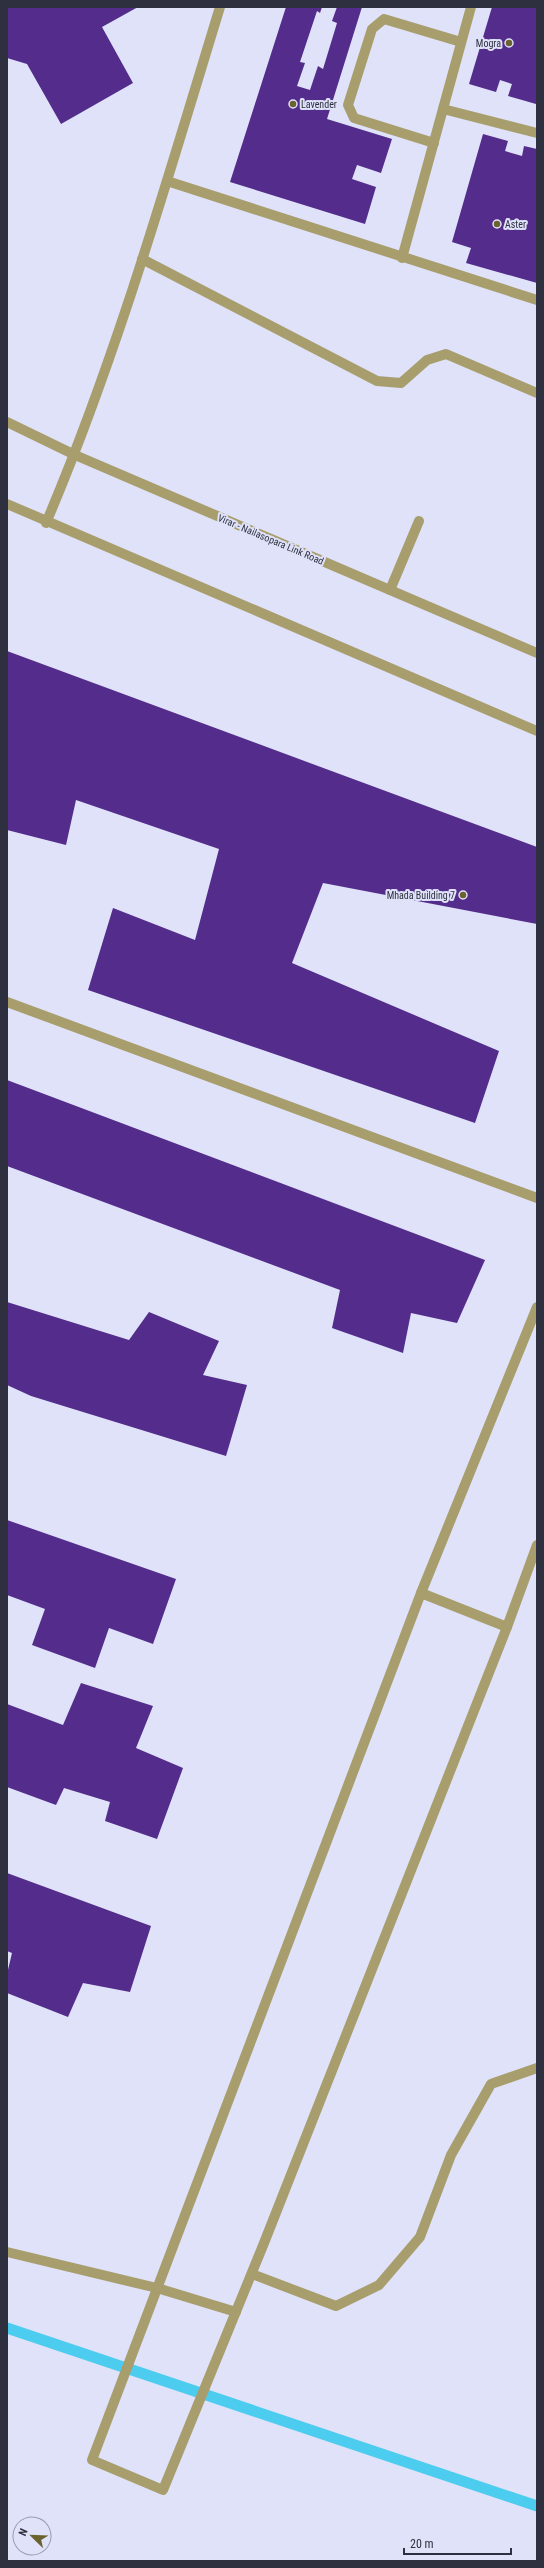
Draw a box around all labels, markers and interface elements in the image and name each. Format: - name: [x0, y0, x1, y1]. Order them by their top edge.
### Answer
- place label: Mogra: [476, 38, 501, 49]
- marker: Mogra: [504, 38, 514, 48]
- marker: Lavender: [288, 99, 298, 109]
- place label: Lavender: [301, 99, 337, 110]
- marker: Aster: [492, 219, 502, 229]
- place label: Aster: [505, 219, 526, 230]
- street label: Virar - Nailasopara Link Road: [216, 512, 325, 567]
- place label: Mhada Building 7: [387, 890, 455, 901]
- marker: Mhada Building 7: [458, 890, 468, 900]
- north arrow: [12, 2516, 52, 2556]
- text: N: [16, 2526, 31, 2538]
- scale bar: [404, 2530, 511, 2556]
- text: 20 m: [410, 2537, 434, 2551]

